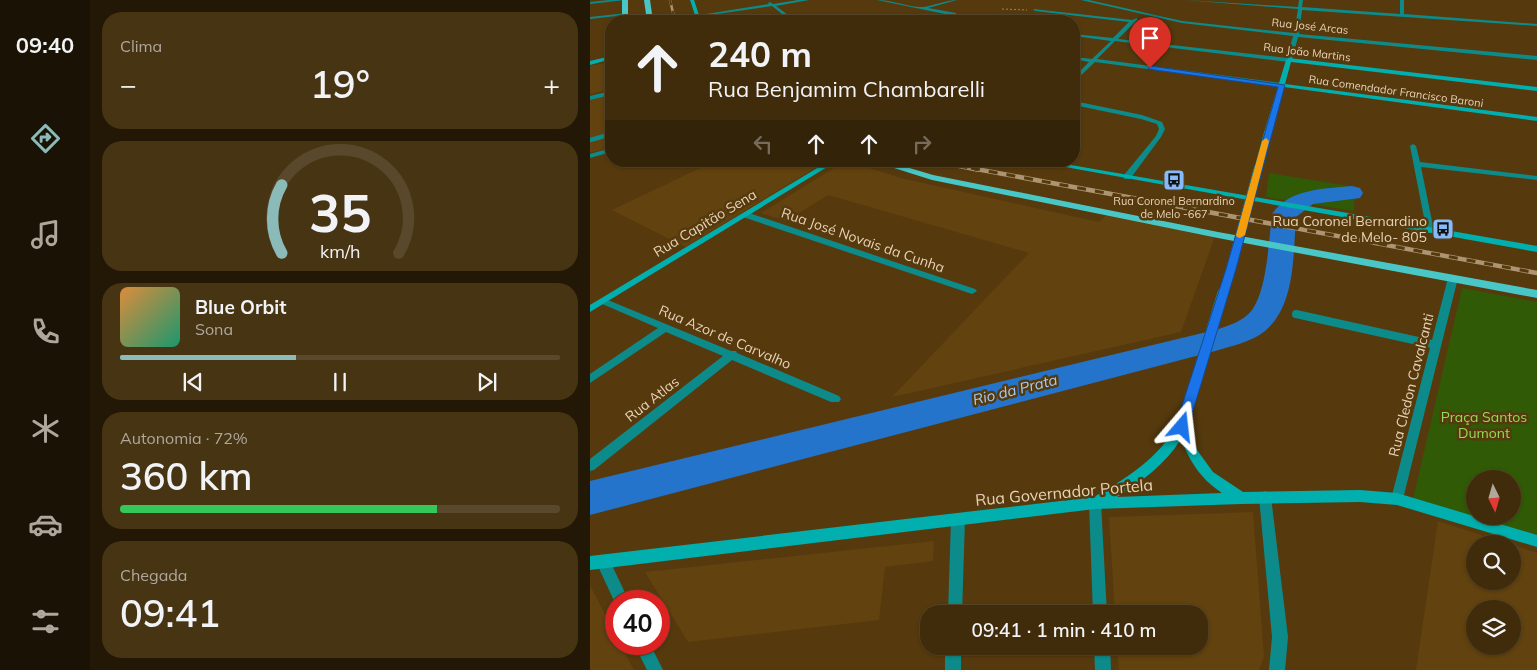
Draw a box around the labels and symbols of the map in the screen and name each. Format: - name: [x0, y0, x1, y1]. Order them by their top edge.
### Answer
- street label: Rua José Arcas: [1271, 15, 1349, 37]
- pin: [1129, 17, 1171, 68]
- street label: Rua João Martins: [1263, 40, 1351, 64]
- street label: Rua Comendador Francisco Baroni: [1308, 72, 1484, 110]
- bus stop icon: Rua Coronel Bernardino de Melo -667: [1162, 168, 1186, 192]
- street label: Rua Capitão Sena: [650, 185, 760, 261]
- place label: Rua Coronel Bernardino de Melo -667: [1113, 194, 1235, 221]
- street label: Rua José Novais da Cunha: [779, 204, 947, 276]
- place label: Rua Coronel Bernardino de Melo- 805: [1273, 212, 1427, 246]
- bus stop icon: Rua Coronel Bernardino de Melo- 805: [1431, 217, 1455, 241]
- street label: Rua Azor de Carvalho: [656, 301, 794, 373]
- street label: Rua Cledon Cavalcanti: [1384, 311, 1438, 459]
- water label: Rio da Prata: [971, 370, 1059, 409]
- street label: Rua Atlas: [621, 372, 683, 426]
- position arrow: [1155, 400, 1207, 452]
- park label: Praça Santos Dumont: [1441, 408, 1527, 442]
- north arrow: [1466, 470, 1521, 525]
- street label: Rua Governador Portela: [974, 474, 1154, 510]
- speed limit sign: 40: [605, 590, 670, 655]

